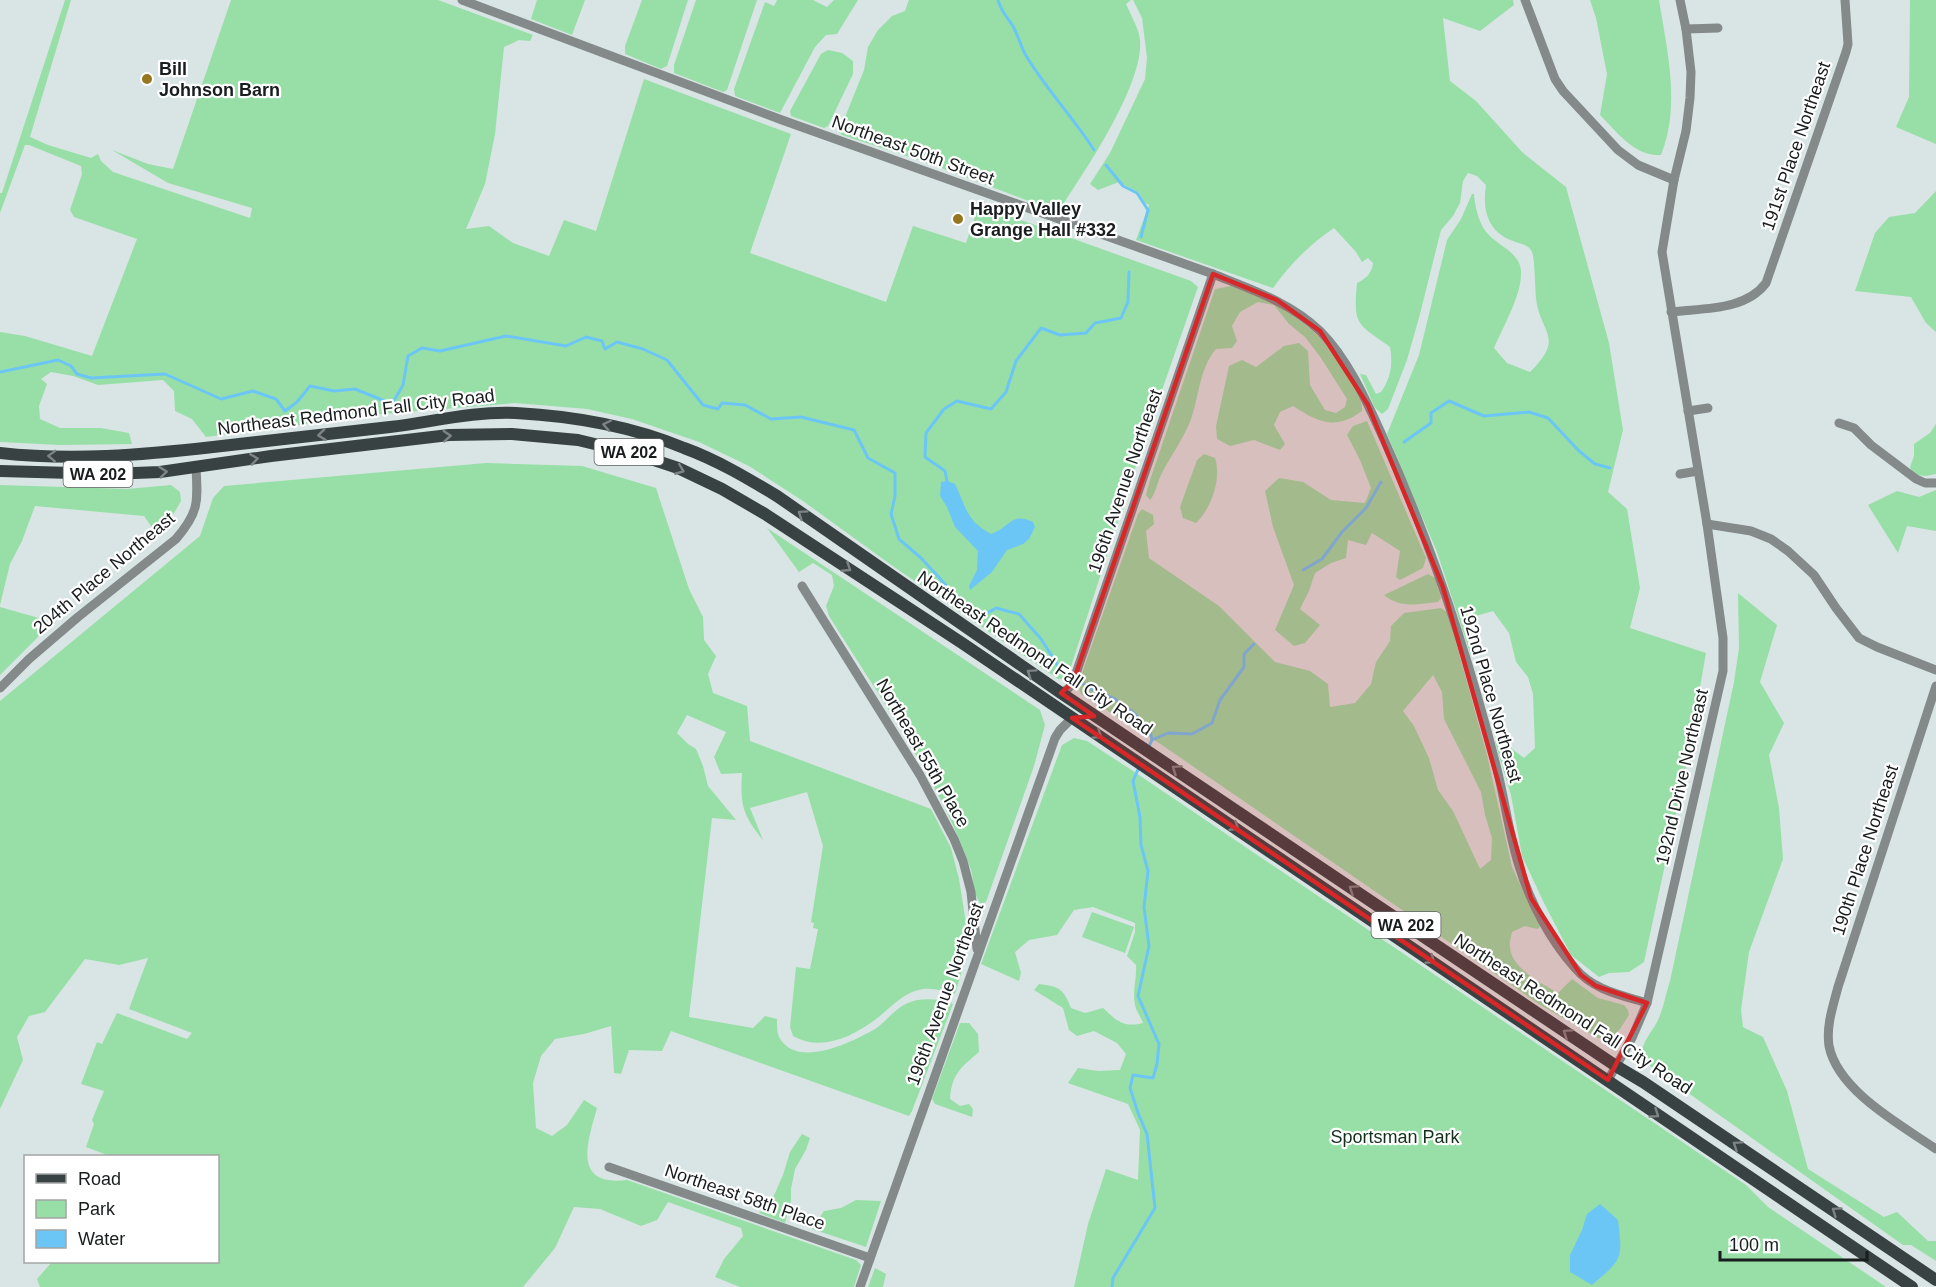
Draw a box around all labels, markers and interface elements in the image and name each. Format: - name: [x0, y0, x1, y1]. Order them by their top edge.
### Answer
- place label: Bill Johnson Barn: [159, 59, 280, 100]
- street label: 191st Place Northeast: [1758, 59, 1834, 233]
- marker: Bill Johnson Barn: [140, 72, 154, 86]
- street label: Northeast 50th Street: [829, 111, 997, 189]
- place label: Happy Valley Grange Hall #332: [970, 199, 1116, 240]
- marker: Happy Valley Grange Hall #332: [951, 212, 965, 226]
- street label: Northeast Redmond Fall City Road: [216, 385, 496, 439]
- street label: 196th Avenue Northeast: [1084, 387, 1166, 575]
- one-way arrow: [602, 419, 612, 432]
- one-way arrow: [317, 429, 326, 441]
- one-way arrow: [443, 430, 452, 443]
- road number: WA 202: [594, 439, 664, 465]
- one-way arrow: [47, 450, 56, 463]
- one-way arrow: [249, 453, 258, 465]
- road number: WA 202: [63, 461, 132, 487]
- one-way arrow: [673, 463, 684, 475]
- one-way arrow: [159, 466, 168, 479]
- street label: 204th Place Northeast: [29, 508, 179, 638]
- one-way arrow: [798, 510, 809, 521]
- one-way arrow: [841, 561, 852, 572]
- street label: Northeast Redmond Fall City Road: [914, 567, 1156, 739]
- street label: 192nd Place Northeast: [1456, 603, 1526, 785]
- one-way arrow: [1027, 669, 1038, 680]
- street label: Northeast 55th Place: [872, 675, 974, 831]
- street label: 192nd Drive Northeast: [1652, 687, 1712, 867]
- one-way arrow: [1092, 728, 1102, 740]
- street label: 190th Place Northeast: [1828, 762, 1902, 938]
- one-way arrow: [1171, 766, 1182, 777]
- one-way arrow: [1229, 820, 1240, 831]
- one-way arrow: [1349, 886, 1360, 897]
- street label: 196th Avenue Northeast: [903, 900, 987, 1088]
- road number: WA 202: [1372, 912, 1440, 938]
- street label: Northeast Redmond Fall City Road: [1451, 930, 1695, 1098]
- one-way arrow: [1425, 953, 1436, 964]
- one-way arrow: [1563, 1030, 1574, 1041]
- one-way arrow: [1649, 1107, 1660, 1118]
- park label: Sportsman Park: [1330, 1127, 1461, 1147]
- one-way arrow: [1733, 1141, 1744, 1152]
- legend: [24, 1155, 219, 1263]
- street label: Northeast 58th Place: [662, 1160, 828, 1234]
- text: Road: [78, 1169, 121, 1189]
- text: Park: [78, 1199, 116, 1219]
- one-way arrow: [1832, 1207, 1843, 1218]
- scale bar: [1720, 1224, 1867, 1262]
- text: Water: [78, 1229, 125, 1249]
- text: 100 m: [1729, 1235, 1779, 1255]

